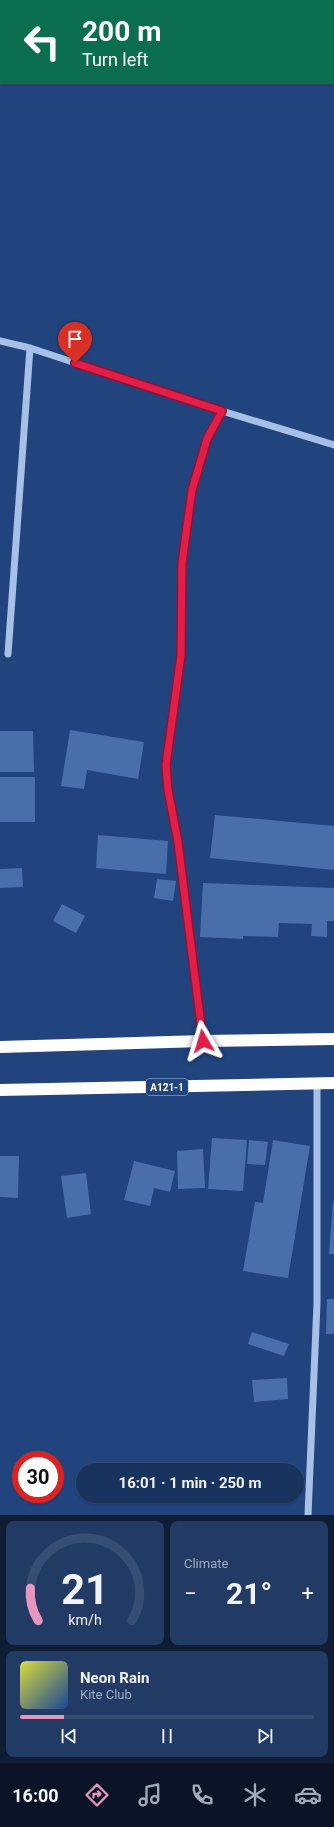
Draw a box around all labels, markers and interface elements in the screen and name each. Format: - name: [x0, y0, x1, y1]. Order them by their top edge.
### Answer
- text: 200 m: [82, 15, 161, 48]
- icon: left: [16, 16, 68, 68]
- text: Turn left: [82, 49, 148, 70]
- pin: [58, 322, 92, 363]
- icon: arrive: [64, 328, 86, 350]
- position arrow: [182, 1020, 224, 1062]
- road number: A121-1: [146, 1079, 188, 1095]
- speed limit sign: 30: [12, 1451, 64, 1503]
- text: 16:01 · 1 min · 250 m: [119, 1474, 261, 1492]
- text: Climate: [184, 1556, 228, 1571]
- text: 21: [61, 1565, 109, 1614]
- text: 21°: [226, 1576, 272, 1611]
- text: −: [184, 1581, 197, 1606]
- text: +: [302, 1581, 314, 1606]
- text: km/h: [68, 1612, 102, 1628]
- text: Neon Rain: [80, 1669, 149, 1687]
- text: Kite Club: [80, 1687, 132, 1702]
- icon: previous: [58, 1725, 80, 1747]
- icon: pause: [156, 1725, 178, 1747]
- icon: next: [254, 1725, 276, 1747]
- icon: directions: [83, 1781, 111, 1809]
- icon: music: [136, 1781, 164, 1809]
- icon: phone: [188, 1781, 216, 1809]
- icon: climate: [241, 1781, 269, 1809]
- icon: car: [294, 1781, 322, 1809]
- text: 16:00: [12, 1785, 59, 1806]

